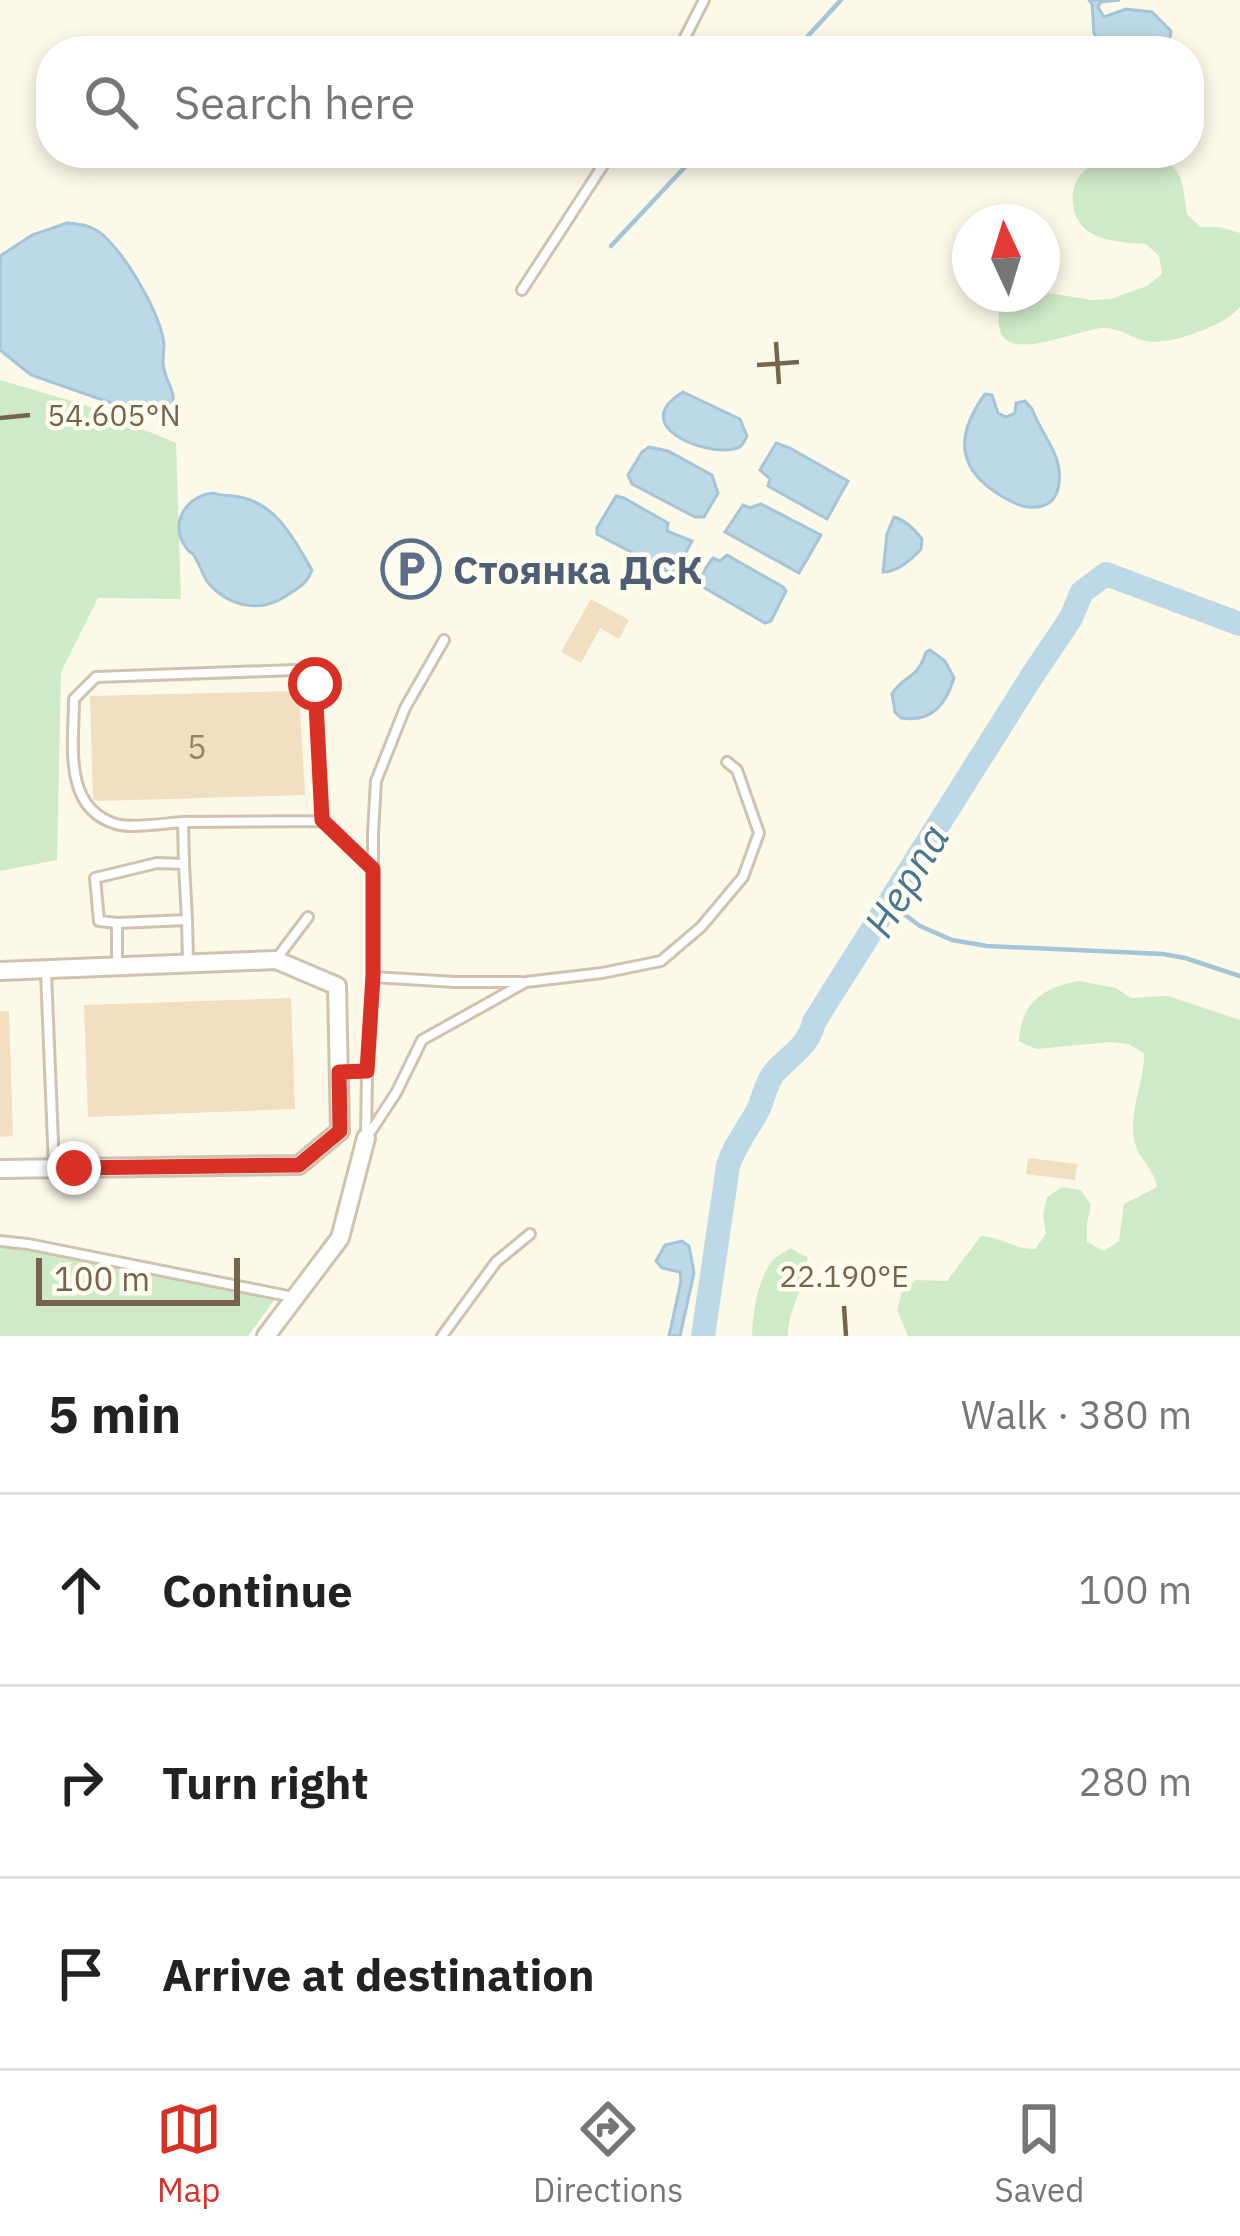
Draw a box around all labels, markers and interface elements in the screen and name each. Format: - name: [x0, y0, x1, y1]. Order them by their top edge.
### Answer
- search box: [36, 36, 1204, 168]
- icon: search: [78, 69, 144, 135]
- text: Search here: [174, 73, 415, 131]
- north arrow: [952, 204, 1060, 312]
- text: 54.605°N: [47, 395, 181, 434]
- parking icon: Стоянка ДСК: [380, 538, 442, 600]
- place label: Стоянка ДСК: [453, 544, 703, 595]
- route start: [288, 657, 342, 711]
- house number: 5: [187, 725, 207, 768]
- water label: Нерпа: [851, 813, 961, 947]
- route end: [47, 1141, 101, 1195]
- scale bar: [36, 1252, 240, 1305]
- text: 22.190°E: [779, 1256, 909, 1295]
- text: 100 m: [54, 1257, 150, 1300]
- text: 5 min: [48, 1381, 181, 1447]
- text: Walk · 380 m: [961, 1389, 1192, 1440]
- icon: ahead: [48, 1557, 114, 1623]
- text: Continue: [162, 1561, 353, 1619]
- text: 100 m: [1079, 1564, 1192, 1615]
- icon: right: [48, 1749, 114, 1815]
- text: Turn right: [162, 1753, 369, 1811]
- text: 280 m: [1079, 1756, 1192, 1807]
- icon: arrive: [48, 1941, 114, 2007]
- text: Arrive at destination: [162, 1945, 595, 2003]
- tab: Map: [156, 2096, 222, 2211]
- tab: Directions: [533, 2096, 683, 2211]
- tab: Saved: [995, 2096, 1084, 2211]

